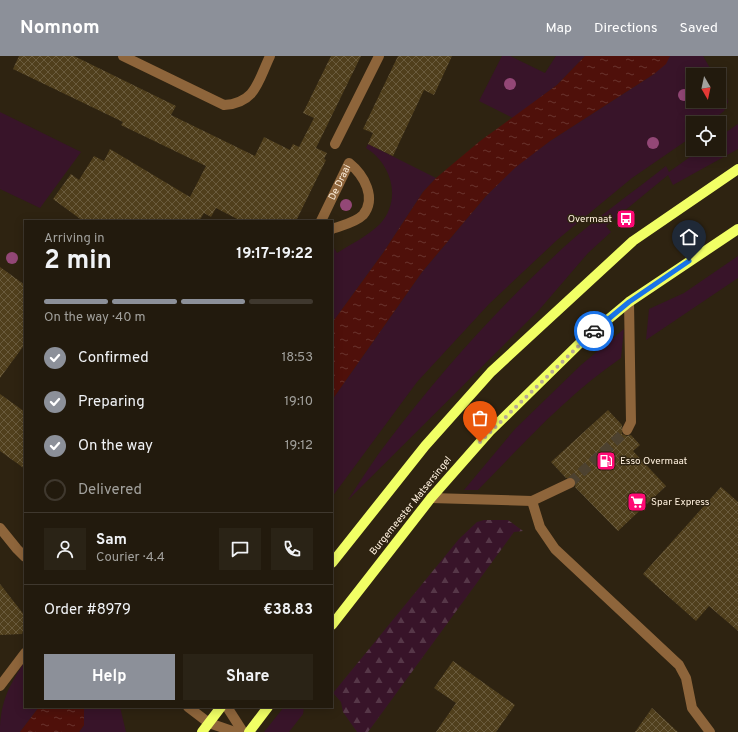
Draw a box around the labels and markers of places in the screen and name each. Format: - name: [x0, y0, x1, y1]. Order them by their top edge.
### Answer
- bus stop icon: Overmaat: [615, 208, 637, 230]
- place label: Overmaat: [568, 213, 612, 226]
- pin: [672, 220, 706, 261]
- pin: [463, 401, 497, 442]
- fuel station icon: Esso Overmaat: [595, 450, 617, 472]
- place label: Esso Overmaat: [620, 455, 688, 468]
- supermarket icon: Spar Express: [626, 491, 648, 513]
- place label: Spar Express: [651, 496, 710, 509]

